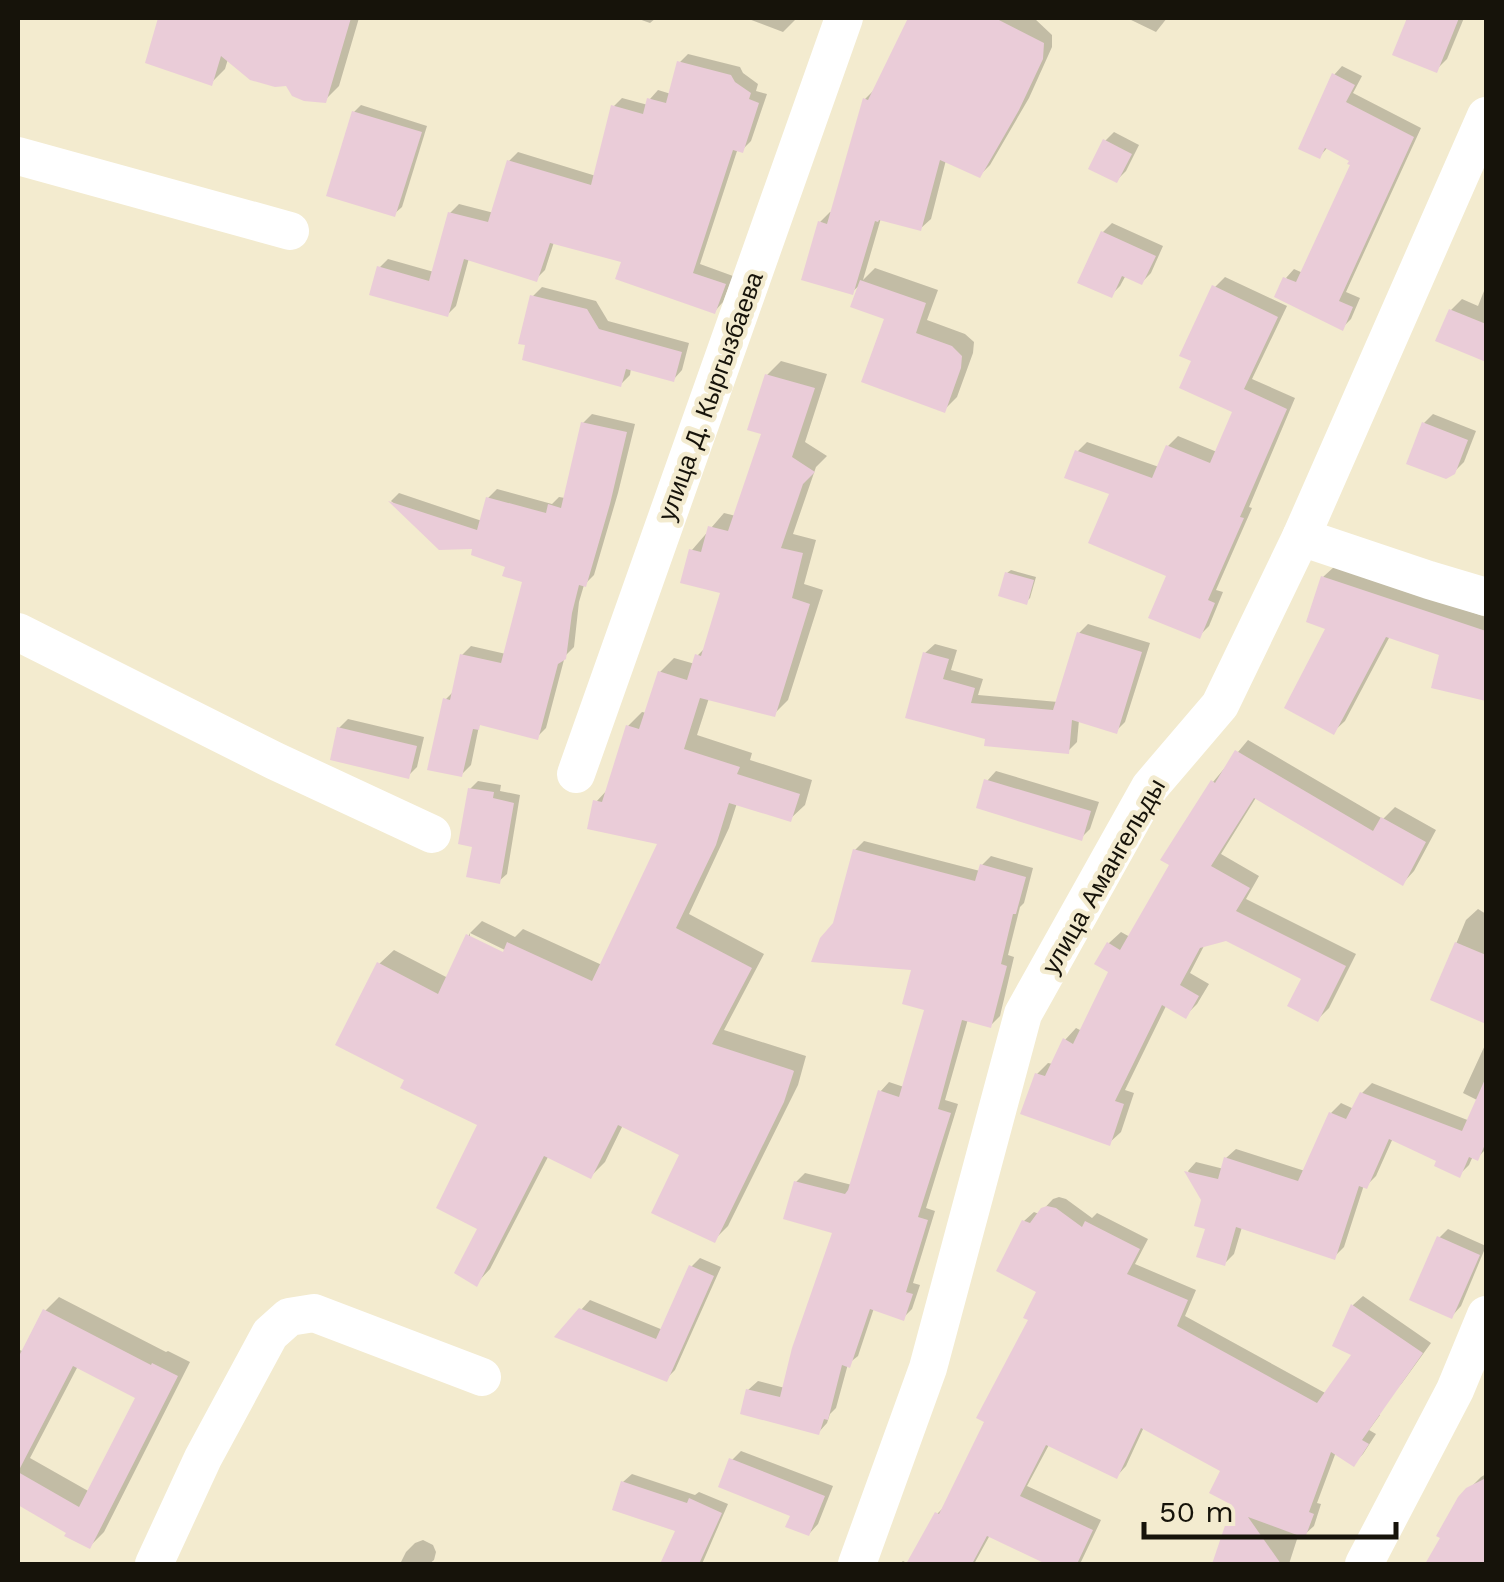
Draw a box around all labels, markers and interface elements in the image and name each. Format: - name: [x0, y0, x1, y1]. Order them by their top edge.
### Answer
- street label: улица Д. Кыргызбаева: [652, 268, 769, 524]
- street label: улица Амангельды: [1036, 773, 1171, 979]
- scale bar: [1144, 1477, 1396, 1539]
- text: 50 m: [1159, 1494, 1234, 1529]

